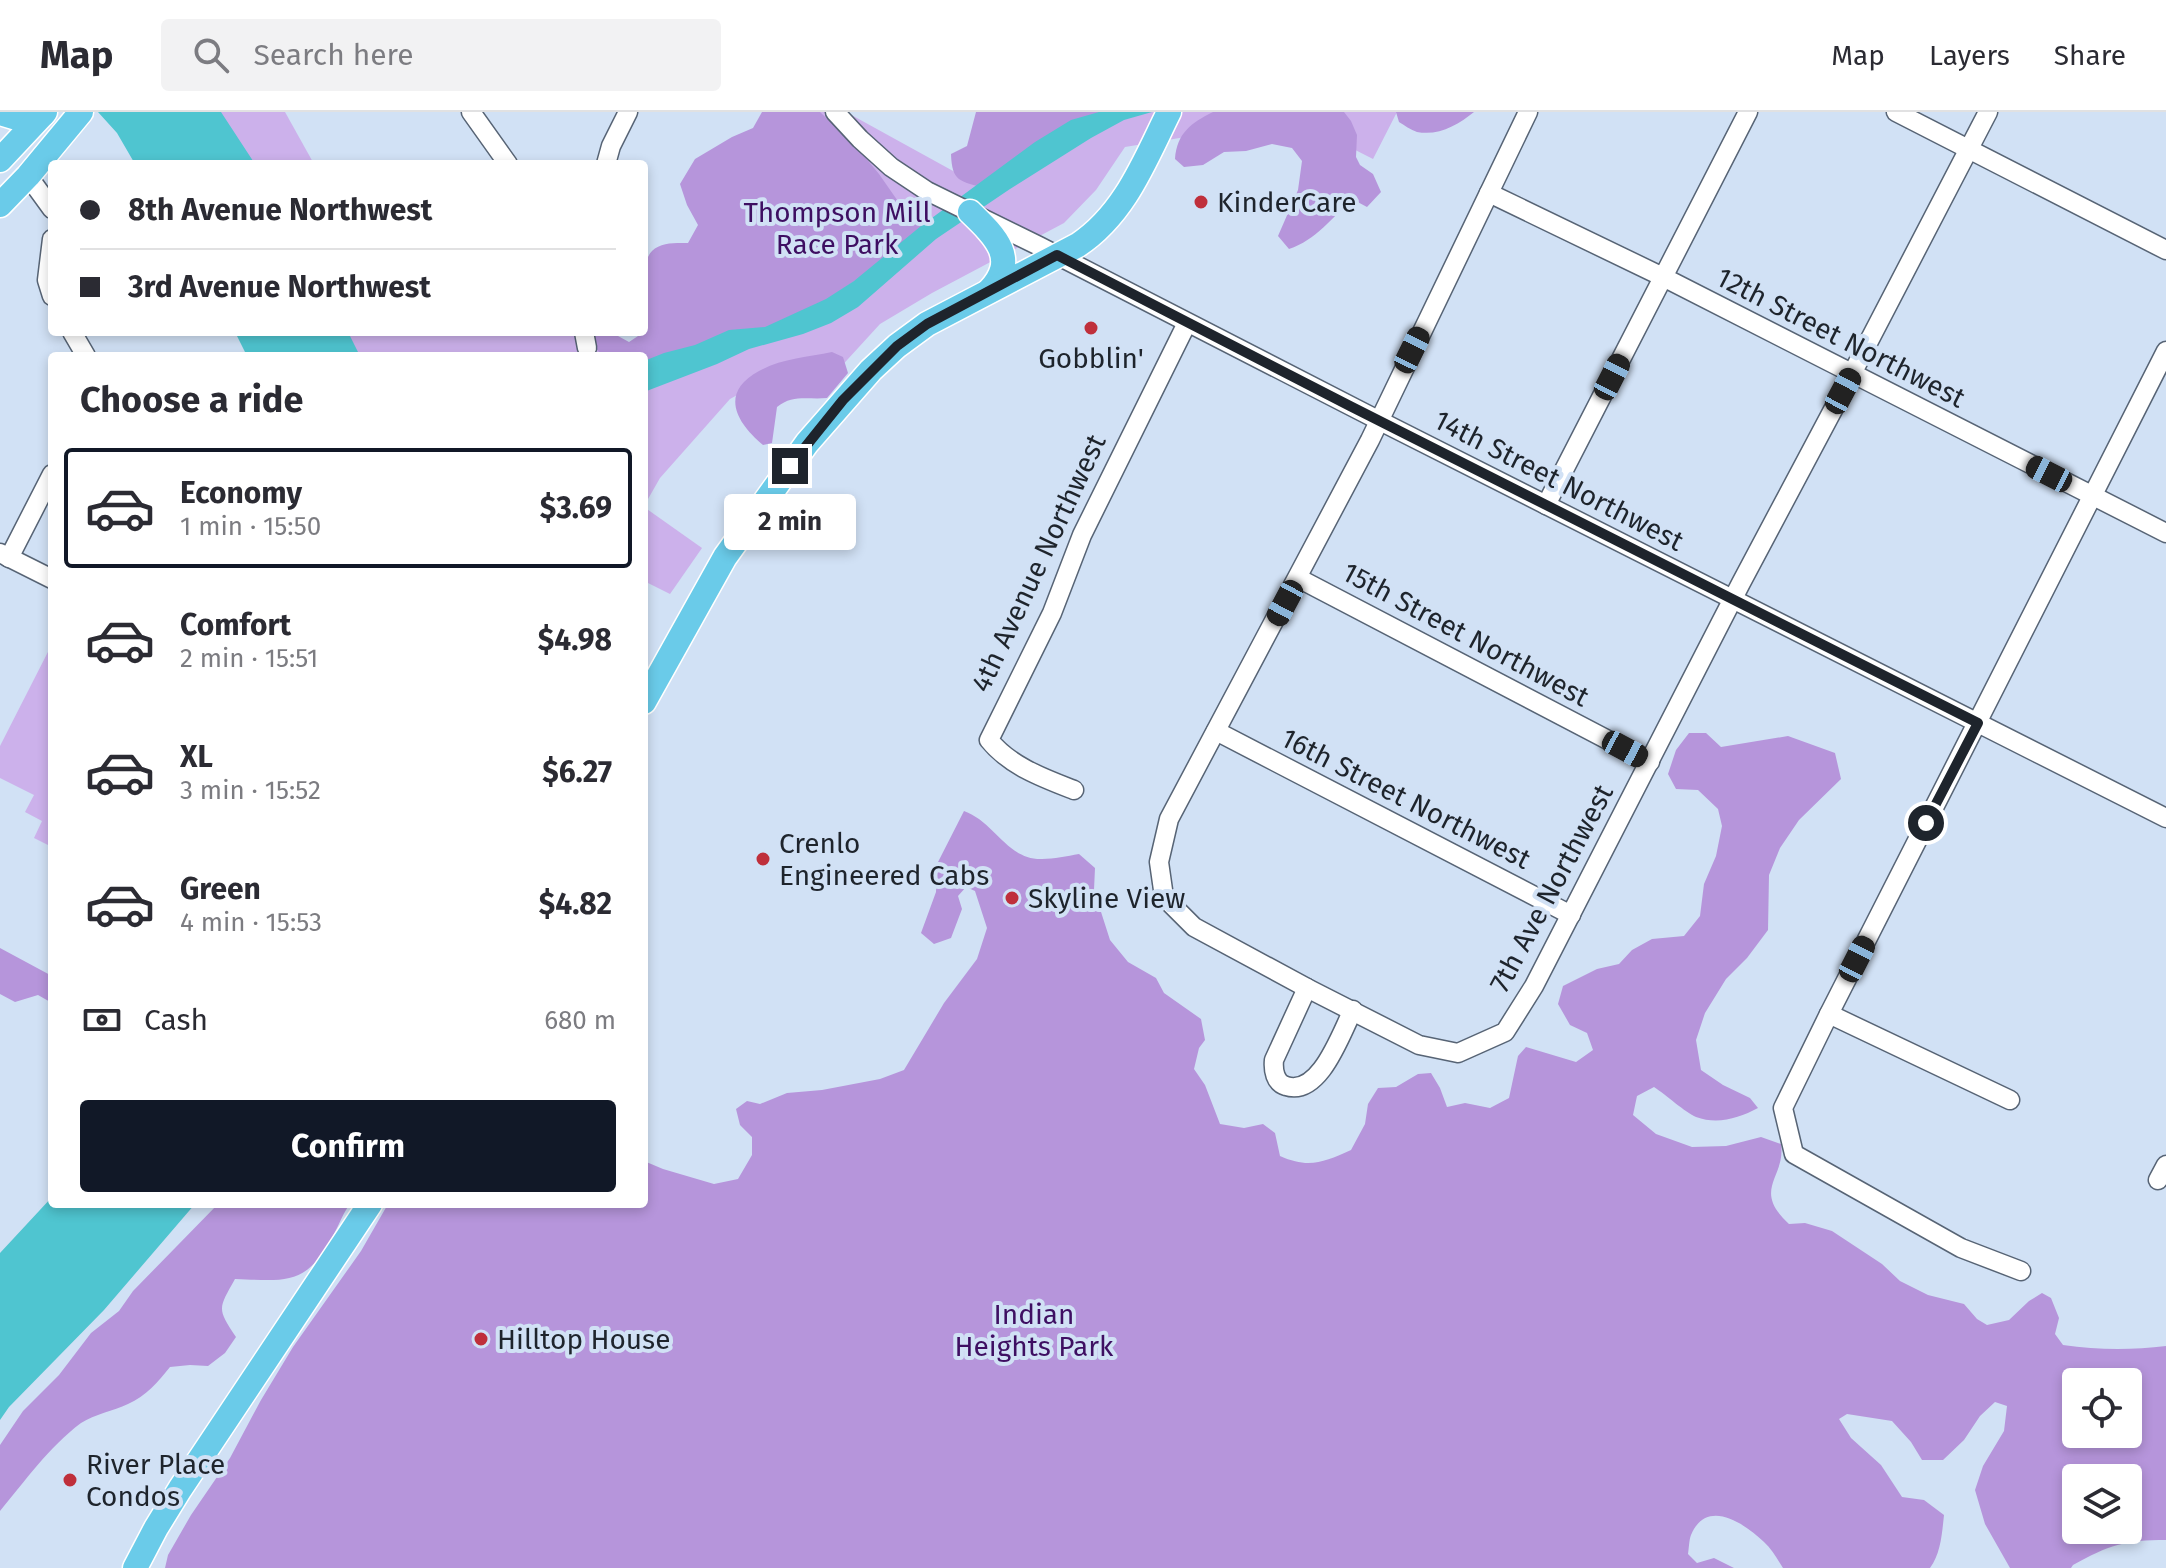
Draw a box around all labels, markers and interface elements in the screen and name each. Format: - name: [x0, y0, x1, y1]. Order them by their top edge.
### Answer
- search box: [161, 19, 721, 91]
- text: Map: [40, 32, 113, 78]
- icon: search: [189, 33, 233, 77]
- text: Search here: [253, 37, 414, 73]
- text: Map: [1831, 39, 1885, 72]
- text: Layers: [1929, 39, 2010, 72]
- text: Share: [2054, 39, 2126, 72]
- place label: KinderCare: [1217, 186, 1356, 219]
- text: 8th Avenue Northwest: [128, 192, 432, 228]
- marker: KinderCare: [1192, 193, 1210, 211]
- park label: Thompson Mill Race Park: [743, 196, 931, 261]
- street label: 12th Street Northwest: [1711, 260, 1971, 415]
- text: 3rd Avenue Northwest: [128, 269, 431, 305]
- marker: Gobblin': [1082, 319, 1100, 337]
- car: [1391, 323, 1433, 377]
- place label: Gobblin': [1038, 342, 1144, 375]
- car: [1590, 350, 1634, 404]
- car: [1821, 364, 1865, 418]
- text: Choose a ride: [80, 378, 303, 422]
- street label: 14th Street Northwest: [1428, 403, 1690, 558]
- street label: 4th Avenue Northwest: [964, 428, 1113, 697]
- route end: [772, 448, 808, 484]
- car: [2022, 452, 2076, 496]
- icon: car: [84, 472, 156, 544]
- text: Economy: [180, 475, 302, 511]
- text: $3.69: [540, 490, 612, 526]
- callout: 2 min: [724, 494, 856, 550]
- text: 2 min: [758, 506, 822, 537]
- text: 1 min · 15:50: [180, 511, 321, 542]
- street label: 15th Street Northwest: [1337, 555, 1596, 714]
- car: [1263, 576, 1307, 630]
- icon: car: [84, 604, 156, 676]
- text: Comfort: [180, 607, 291, 643]
- text: $4.98: [538, 622, 612, 658]
- text: 2 min · 15:51: [180, 643, 318, 674]
- street label: 16th Street Northwest: [1275, 721, 1537, 876]
- car: [1598, 727, 1652, 771]
- icon: car: [84, 736, 156, 808]
- text: XL: [180, 739, 213, 775]
- text: $6.27: [542, 754, 612, 790]
- text: 3 min · 15:52: [180, 775, 321, 806]
- street label: 7th Ave Northwest: [1483, 778, 1620, 998]
- route start: [1908, 805, 1944, 841]
- place label: Crenlo Engineered Cabs: [779, 827, 989, 892]
- marker: Crenlo Engineered Cabs: [754, 850, 772, 868]
- icon: car: [84, 868, 156, 940]
- text: Green: [180, 871, 261, 907]
- place label: Skyline View: [1028, 882, 1185, 915]
- text: $4.82: [539, 886, 612, 922]
- marker: Skyline View: [1003, 889, 1021, 907]
- text: 4 min · 15:53: [180, 907, 322, 938]
- car: [1835, 932, 1879, 986]
- icon: cash: [80, 998, 124, 1042]
- text: Cash: [144, 1002, 208, 1038]
- text: 680 m: [544, 1005, 616, 1036]
- button: Confirm: [80, 1100, 616, 1192]
- park label: Indian Heights Park: [955, 1298, 1114, 1363]
- place label: Hilltop House: [497, 1323, 670, 1356]
- marker: Hilltop House: [472, 1330, 490, 1348]
- map controls: [2062, 1368, 2142, 1544]
- button: locate: [2062, 1368, 2142, 1448]
- place label: River Place Condos: [86, 1448, 225, 1513]
- button: layers: [2062, 1464, 2142, 1544]
- marker: River Place Condos: [61, 1471, 79, 1489]

